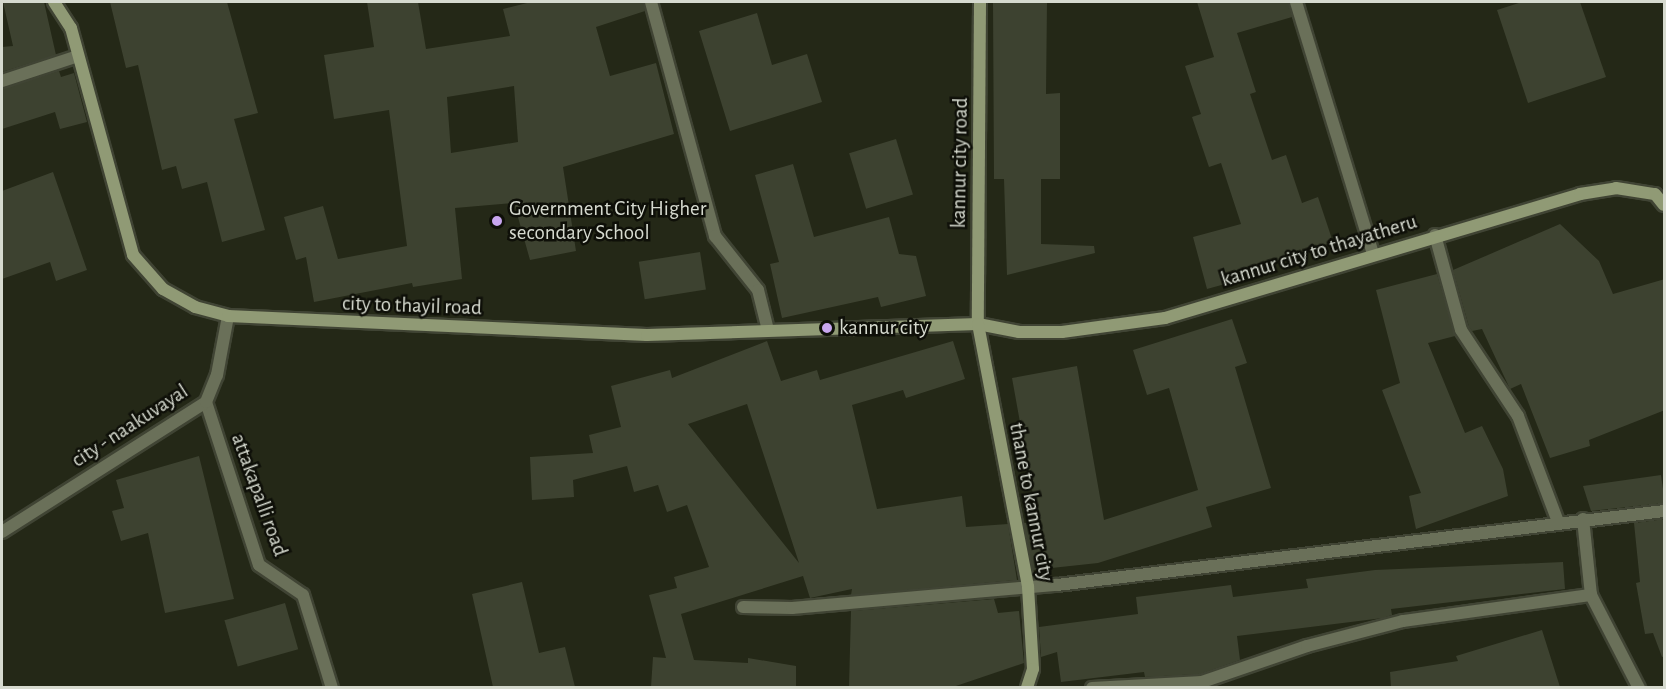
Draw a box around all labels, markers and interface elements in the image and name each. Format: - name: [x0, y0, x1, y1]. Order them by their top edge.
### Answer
- street label: kannur city road: [946, 97, 974, 229]
- place label: Government City Higher secondary School: [509, 196, 707, 246]
- street label: kannur city to thayatheru: [1218, 209, 1420, 293]
- marker: Government City Higher secondary School: [490, 214, 504, 228]
- street label: city to thayil road: [342, 291, 482, 321]
- place label: kannur city: [839, 315, 929, 341]
- marker: kannur city: [820, 321, 834, 335]
- street label: city - naakuvayal: [67, 379, 193, 473]
- street label: thane to kannur city: [1003, 421, 1059, 583]
- street label: attakapalli road: [225, 430, 293, 560]

